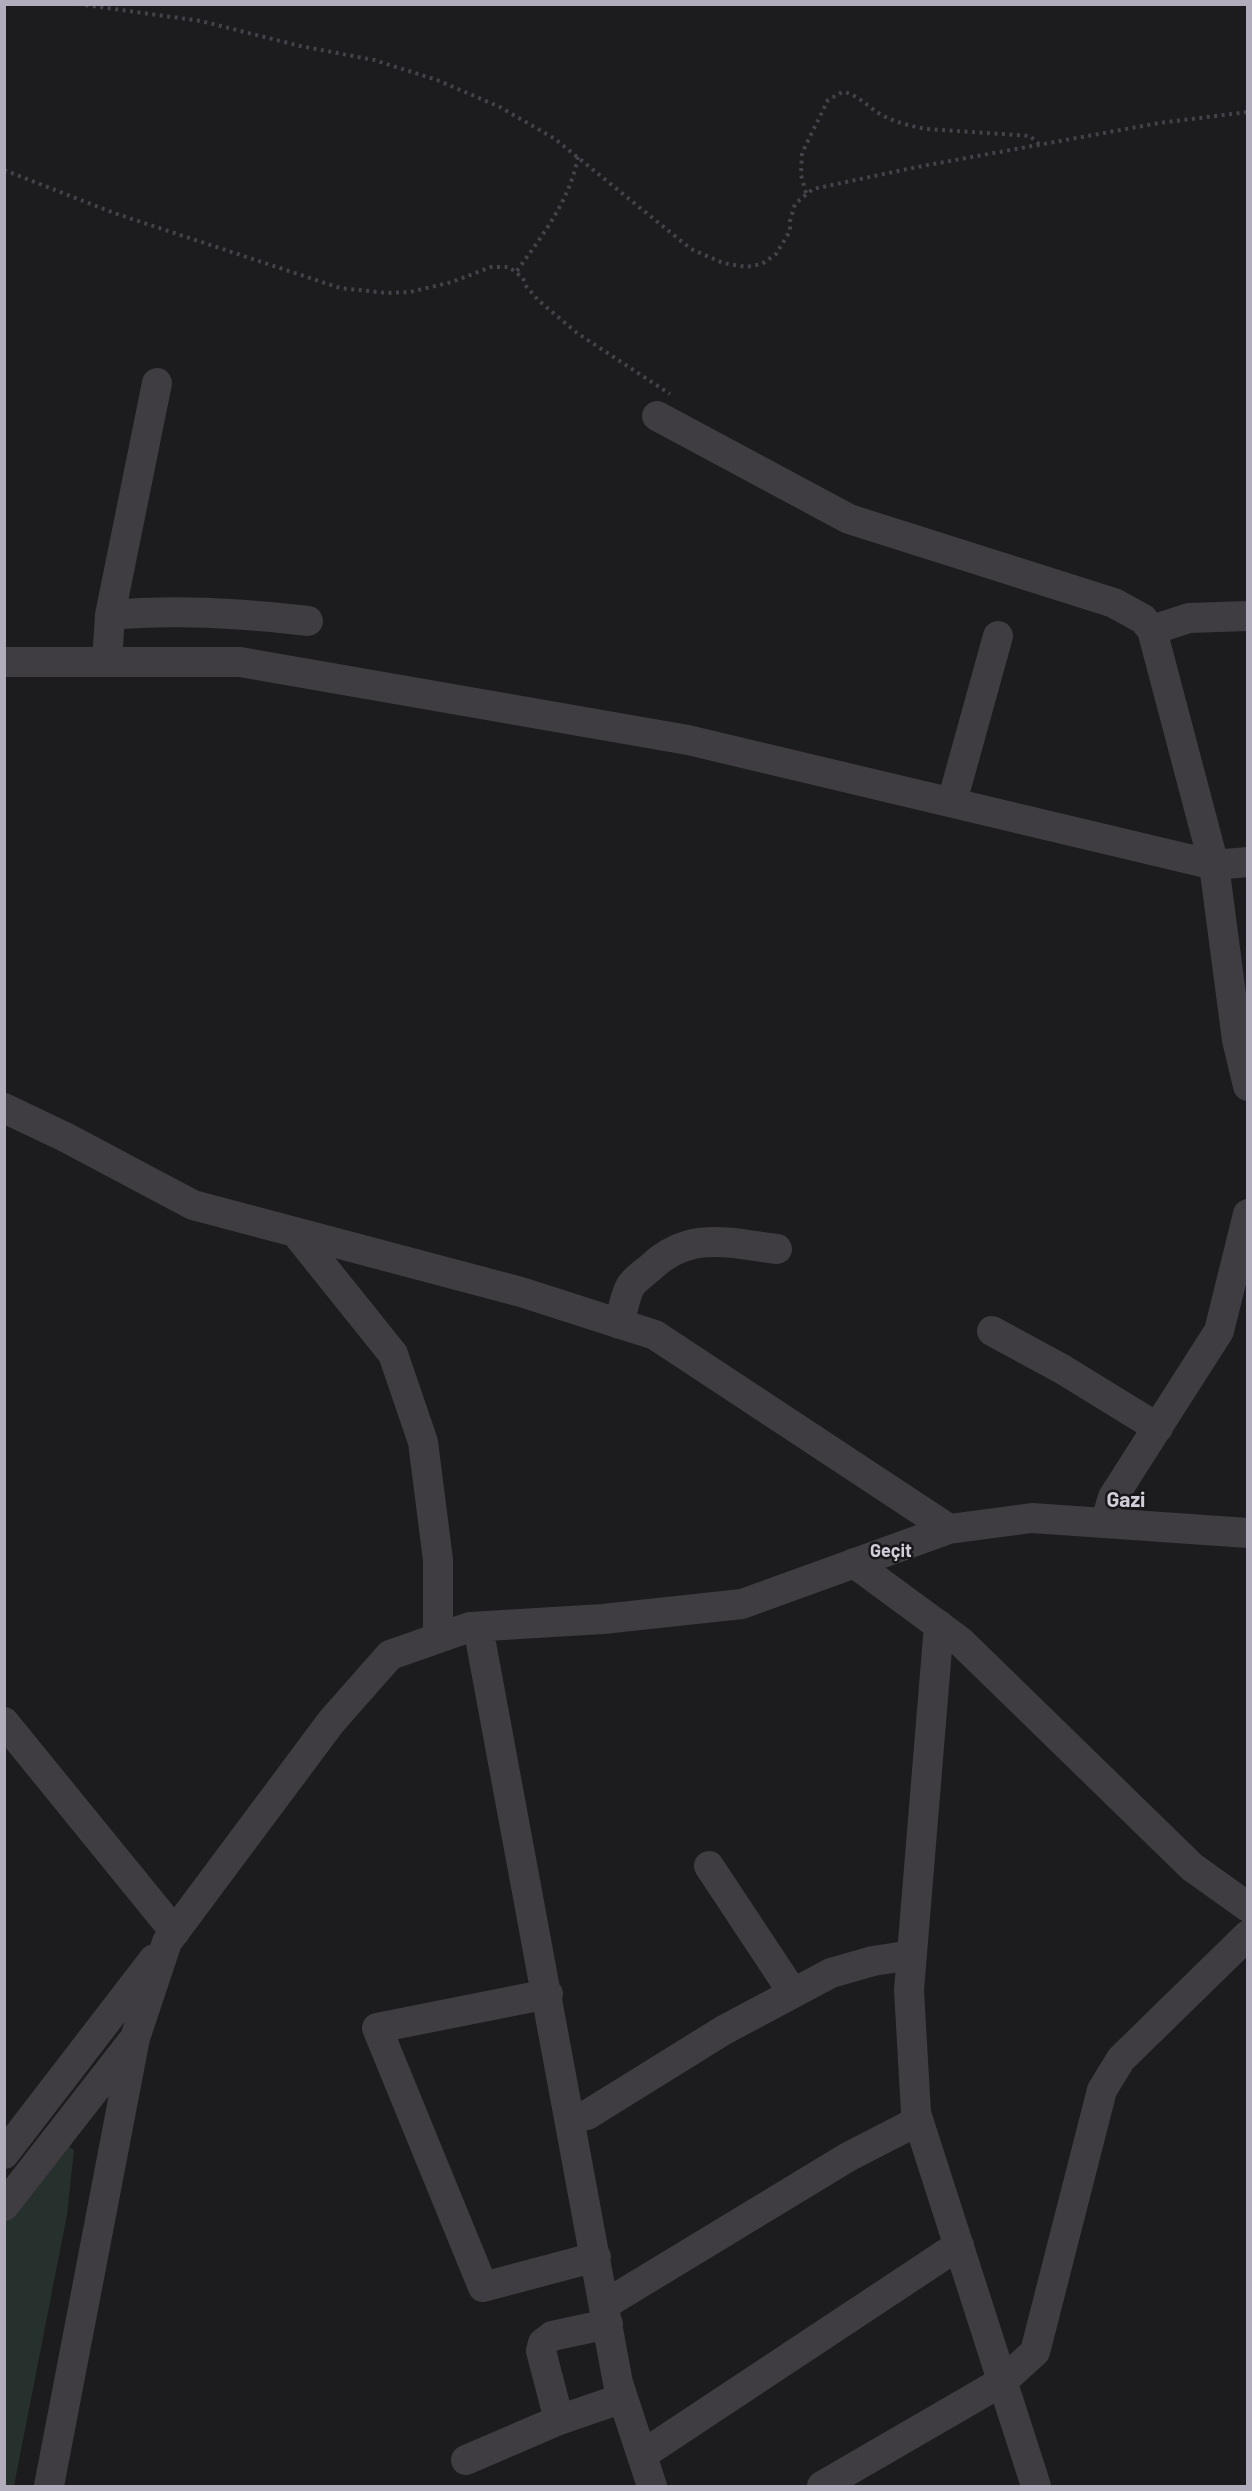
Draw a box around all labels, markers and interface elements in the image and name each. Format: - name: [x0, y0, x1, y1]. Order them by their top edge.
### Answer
- district label: Gazi: [1107, 1487, 1145, 1513]
- district label: Geçit: [870, 1540, 912, 1562]

